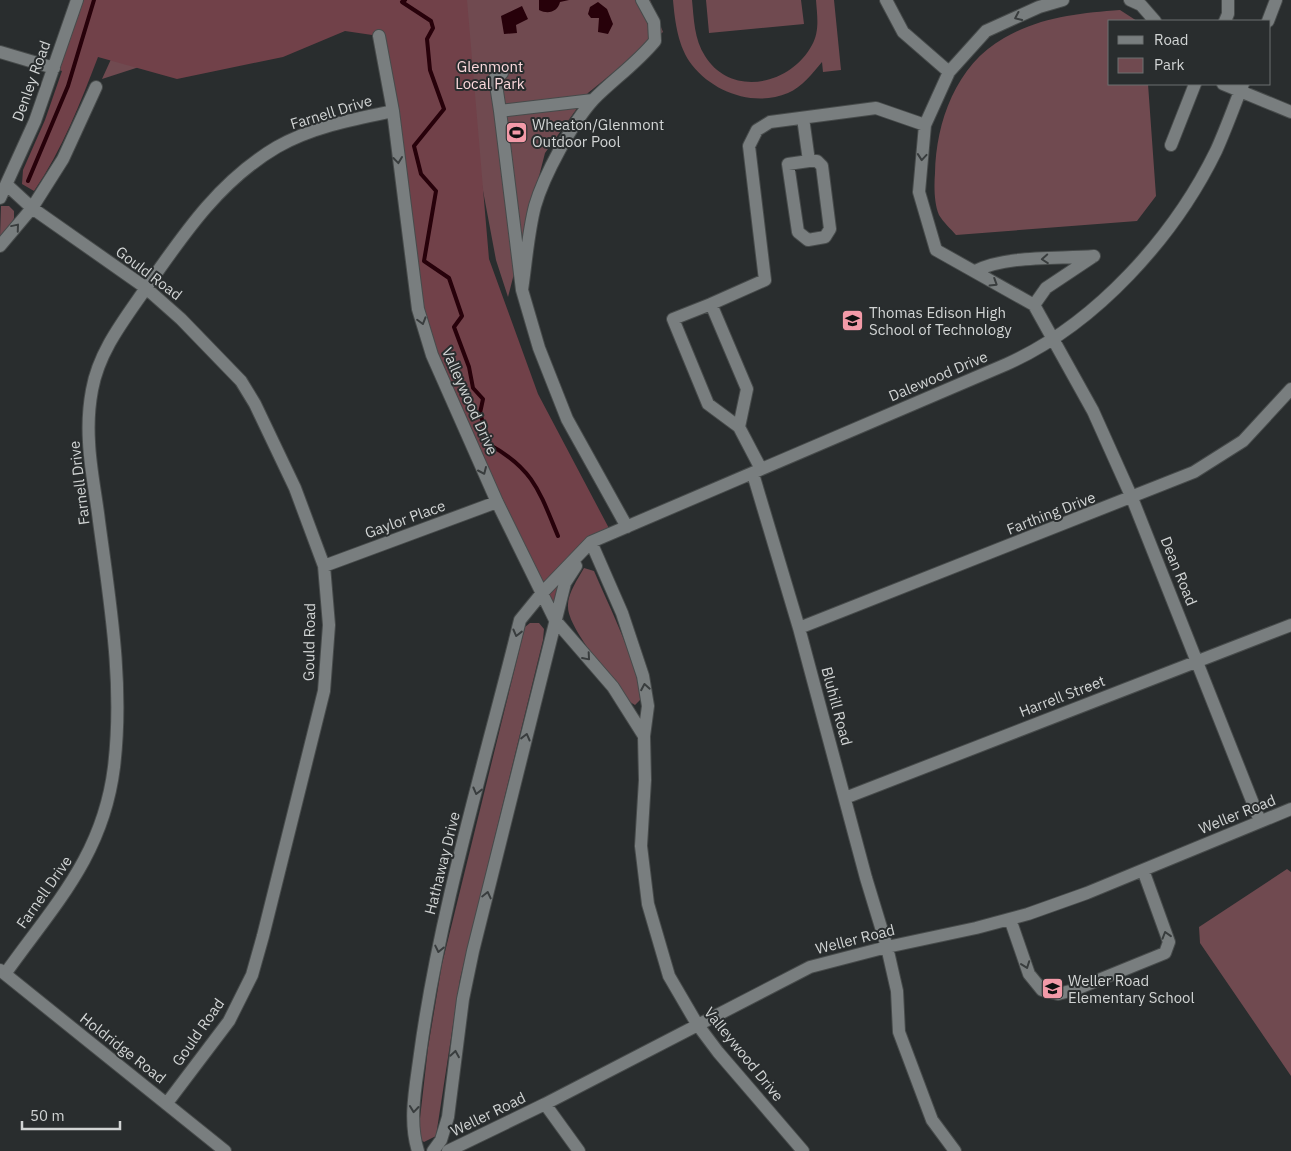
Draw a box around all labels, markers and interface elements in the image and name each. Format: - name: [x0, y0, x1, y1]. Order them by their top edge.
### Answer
- one-way arrow: [1014, 11, 1023, 21]
- legend: [1108, 20, 1271, 85]
- text: Road: [1154, 30, 1189, 49]
- street label: Denley Road: [8, 38, 54, 124]
- text: Park: [1154, 55, 1184, 74]
- park label: Glenmont Local Park: [455, 57, 525, 93]
- street label: Farnell Drive: [288, 91, 374, 133]
- place label: Wheaton/Glenmont Outdoor Pool: [532, 115, 664, 151]
- sports icon: Wheaton/Glenmont Outdoor Pool: [504, 121, 528, 145]
- one-way arrow: [917, 153, 928, 161]
- one-way arrow: [393, 156, 403, 164]
- one-way arrow: [10, 224, 19, 233]
- street label: Gould Road: [112, 242, 186, 304]
- one-way arrow: [1041, 254, 1049, 265]
- one-way arrow: [989, 277, 998, 286]
- place label: Thomas Edison High School of Technology: [869, 303, 1012, 339]
- school or university icon: Thomas Edison High School of Technology: [841, 309, 865, 333]
- one-way arrow: [416, 316, 426, 324]
- street label: Valleywood Drive: [438, 344, 502, 458]
- street label: Dalewood Drive: [886, 347, 990, 405]
- street label: Farnell Drive: [64, 440, 94, 526]
- one-way arrow: [477, 466, 488, 475]
- street label: Farthing Drive: [1004, 487, 1098, 539]
- street label: Gaylor Place: [362, 496, 448, 542]
- street label: Dean Road: [1157, 534, 1201, 608]
- street label: Gould Road: [299, 603, 319, 681]
- one-way arrow: [512, 629, 523, 638]
- one-way arrow: [582, 652, 591, 661]
- street label: Bluhill Road: [817, 665, 857, 747]
- street label: Harrell Street: [1016, 671, 1108, 721]
- one-way arrow: [640, 683, 650, 692]
- one-way arrow: [520, 732, 531, 741]
- one-way arrow: [472, 786, 483, 795]
- street label: Weller Road: [1196, 790, 1278, 838]
- street label: Hathaway Drive: [420, 810, 464, 916]
- street label: Farnell Drive: [12, 852, 76, 932]
- one-way arrow: [481, 890, 492, 899]
- street label: Weller Road: [813, 920, 897, 958]
- one-way arrow: [1161, 931, 1171, 940]
- one-way arrow: [434, 944, 444, 953]
- one-way arrow: [1020, 960, 1030, 969]
- place label: Weller Road Elementary School: [1068, 971, 1195, 1007]
- school or university icon: Weller Road Elementary School: [1040, 977, 1064, 1001]
- street label: Gould Road: [168, 995, 228, 1069]
- street label: Valleywood Drive: [700, 1003, 788, 1105]
- street label: Holdridge Road: [76, 1009, 170, 1087]
- one-way arrow: [449, 1049, 459, 1058]
- street label: Weller Road: [447, 1088, 529, 1140]
- scale bar: [22, 1098, 120, 1130]
- one-way arrow: [409, 1105, 420, 1113]
- text: 50 m: [30, 1106, 65, 1125]

